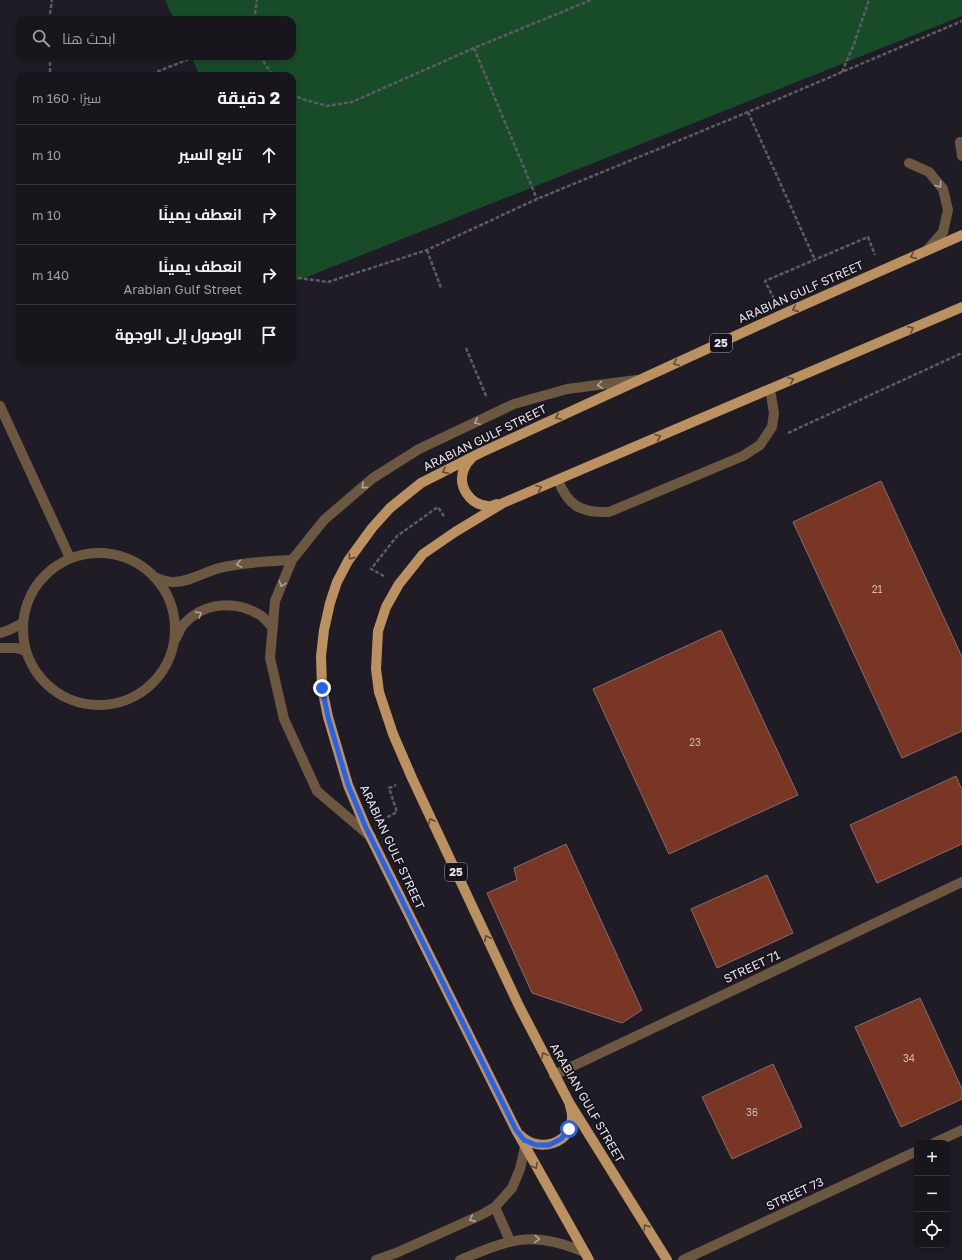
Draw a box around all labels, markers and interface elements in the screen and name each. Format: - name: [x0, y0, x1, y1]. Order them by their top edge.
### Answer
- search box: [16, 16, 296, 60]
- icon: search: [30, 27, 52, 49]
- text: ابحث هنا: [62, 29, 116, 47]
- text: 2 دقيقة: [217, 87, 280, 108]
- text: سيرًا · 160 m: [32, 90, 101, 106]
- icon: ahead: [258, 144, 280, 166]
- text: تابع السير: [179, 145, 242, 163]
- text: 10 m: [32, 147, 61, 163]
- one-way arrow: [934, 181, 942, 188]
- icon: right: [258, 204, 280, 226]
- text: انعطف يمينًا: [158, 205, 242, 223]
- text: 10 m: [32, 207, 61, 223]
- one-way arrow: [910, 251, 917, 259]
- text: انعطف يمينًا: [158, 257, 242, 275]
- street label: ARABIAN GULF STREET: [736, 257, 866, 326]
- icon: right: [258, 264, 280, 286]
- text: 140 m: [32, 267, 69, 283]
- text: Arabian Gulf Street: [124, 281, 242, 297]
- one-way arrow: [791, 304, 799, 312]
- icon: arrive: [258, 324, 280, 346]
- text: الوصول إلى الوجهة: [115, 325, 242, 343]
- one-way arrow: [907, 326, 914, 334]
- road number: 25: [710, 334, 732, 352]
- one-way arrow: [673, 358, 681, 366]
- one-way arrow: [787, 377, 794, 385]
- one-way arrow: [597, 380, 603, 389]
- street label: ARABIAN GULF STREET: [420, 401, 550, 474]
- one-way arrow: [555, 412, 563, 420]
- one-way arrow: [473, 417, 481, 425]
- one-way arrow: [655, 433, 662, 441]
- one-way arrow: [442, 466, 450, 474]
- one-way arrow: [361, 481, 369, 488]
- one-way arrow: [535, 484, 542, 492]
- one-way arrow: [348, 553, 356, 560]
- one-way arrow: [236, 559, 242, 568]
- one-way arrow: [279, 579, 287, 587]
- house number: 21: [872, 583, 882, 595]
- one-way arrow: [195, 611, 202, 618]
- route end: [313, 679, 331, 697]
- house number: 23: [689, 736, 701, 748]
- street label: ARABIAN GULF STREET: [357, 782, 428, 912]
- one-way arrow: [428, 817, 436, 824]
- road number: 25: [445, 863, 467, 881]
- one-way arrow: [484, 935, 492, 943]
- street label: STREET 71: [721, 947, 783, 986]
- street label: ARABIAN GULF STREET: [547, 1040, 628, 1166]
- one-way arrow: [541, 1052, 549, 1059]
- house number: 34: [903, 1052, 915, 1064]
- house number: 36: [746, 1106, 758, 1118]
- route start: [560, 1120, 578, 1138]
- map controls: [914, 1140, 950, 1248]
- button: +: [914, 1140, 950, 1176]
- one-way arrow: [531, 1162, 538, 1169]
- street label: STREET 73: [764, 1174, 826, 1213]
- button: −: [914, 1176, 950, 1212]
- button: locate: [914, 1212, 950, 1248]
- one-way arrow: [468, 1214, 476, 1222]
- one-way arrow: [643, 1224, 651, 1231]
- one-way arrow: [534, 1235, 540, 1243]

